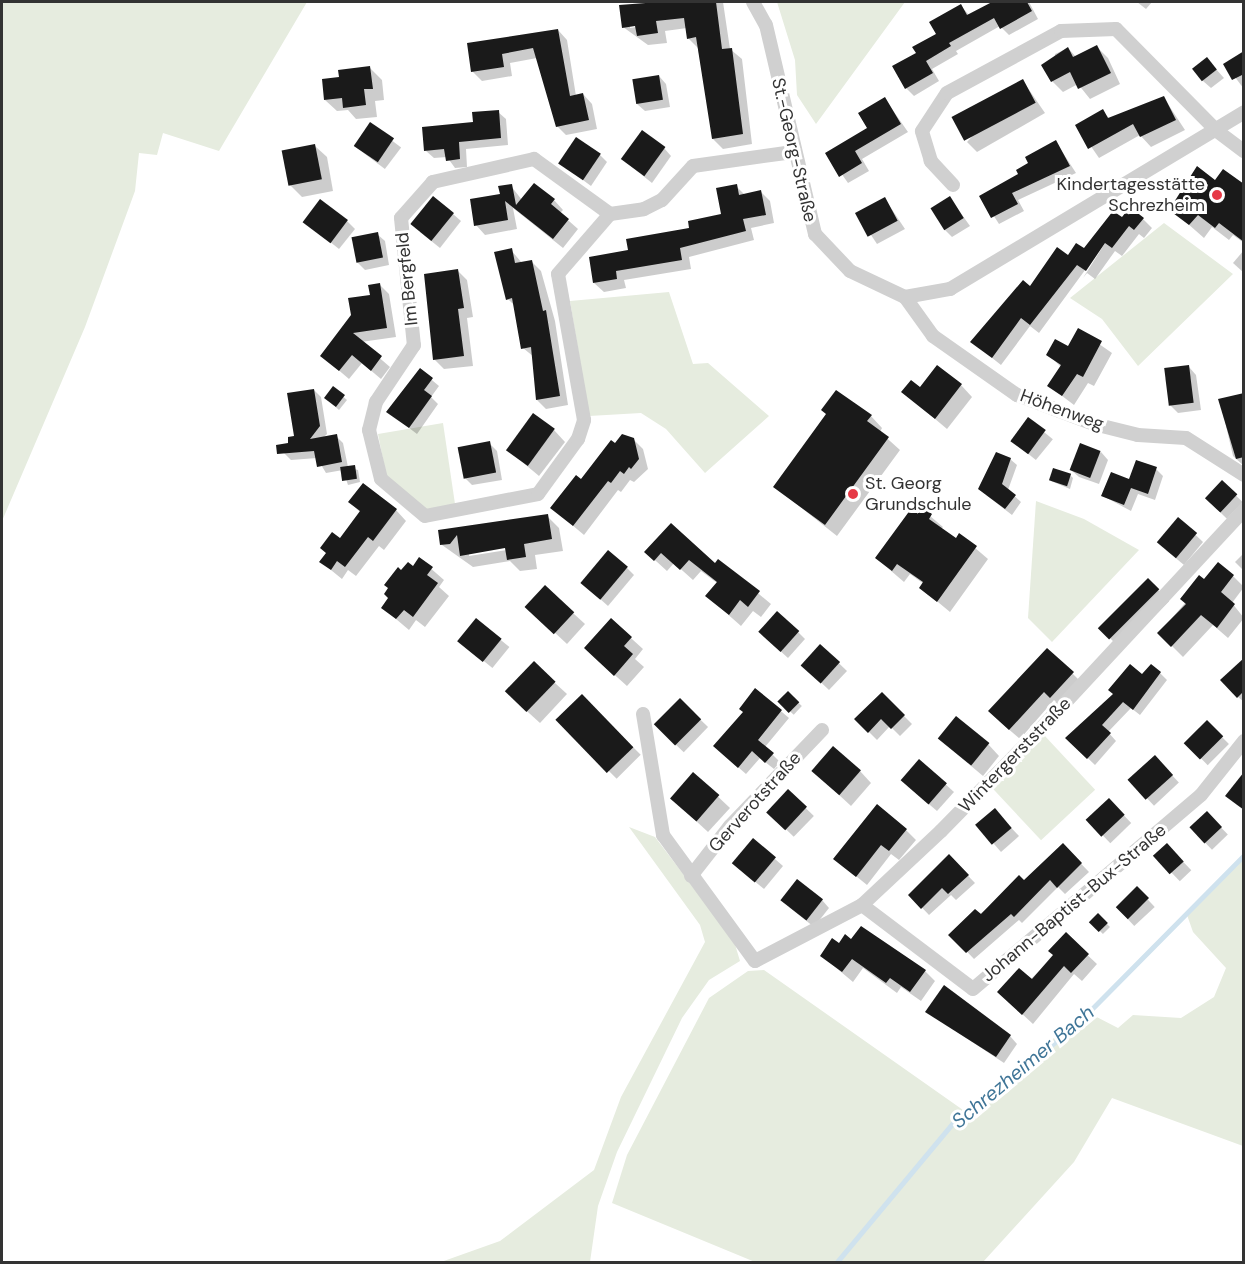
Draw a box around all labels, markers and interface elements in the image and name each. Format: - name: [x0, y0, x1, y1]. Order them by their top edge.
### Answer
- street label: St.-Georg-Straße: [767, 76, 821, 224]
- place label: Kindertagesstätte Schrezheim: [1057, 174, 1205, 216]
- marker: Kindertagesstätte Schrezheim: [1210, 188, 1224, 202]
- street label: Im Bergfeld: [391, 231, 423, 327]
- street label: Höhenweg: [1017, 385, 1107, 435]
- place label: St. Georg Grundschule: [865, 473, 971, 516]
- marker: St. Georg Grundschule: [846, 487, 860, 501]
- street label: Wintergerststraße: [954, 693, 1076, 817]
- street label: Gerverotstraße: [704, 747, 806, 857]
- street label: Johann-Baptist-Bux-Straße: [977, 819, 1171, 987]
- water label: Schrezheimer Bach: [947, 1000, 1099, 1134]

